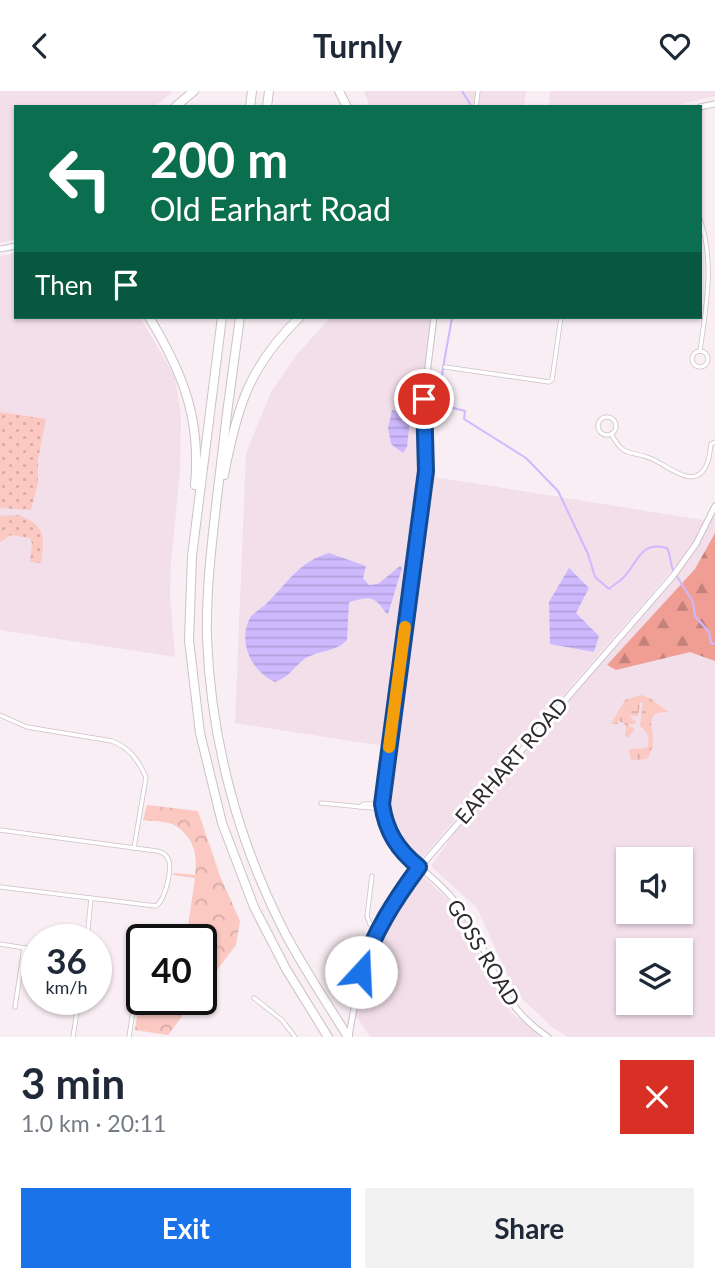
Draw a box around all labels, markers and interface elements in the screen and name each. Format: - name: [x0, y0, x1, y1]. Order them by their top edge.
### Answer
- text: Turnly: [313, 26, 402, 65]
- icon: back: [21, 27, 59, 65]
- icon: heart: [656, 27, 694, 65]
- text: 200 m: [150, 130, 288, 188]
- icon: left: [35, 133, 126, 224]
- text: Old Earhart Road: [150, 189, 391, 228]
- icon: arrive: [107, 266, 145, 304]
- text: Then: [35, 269, 93, 301]
- pin: [394, 369, 454, 429]
- icon: arrive: [405, 380, 443, 418]
- street label: EARHART ROAD: [449, 692, 573, 828]
- map controls: [616, 847, 693, 1015]
- button: sound: [616, 847, 693, 924]
- street label: GOSS ROAD: [443, 894, 526, 1010]
- speed limit sign: 40: [126, 924, 217, 1015]
- position arrow: [324, 935, 398, 1009]
- button: layers: [616, 938, 693, 1015]
- text: 36: [46, 939, 87, 981]
- text: km/h: [45, 976, 88, 998]
- text: 3 min: [21, 1058, 125, 1108]
- button: close: [620, 1060, 694, 1134]
- text: 1.0 km · 20:11: [21, 1109, 166, 1137]
- button: Exit: [21, 1188, 351, 1268]
- button: Share: [365, 1188, 694, 1268]

